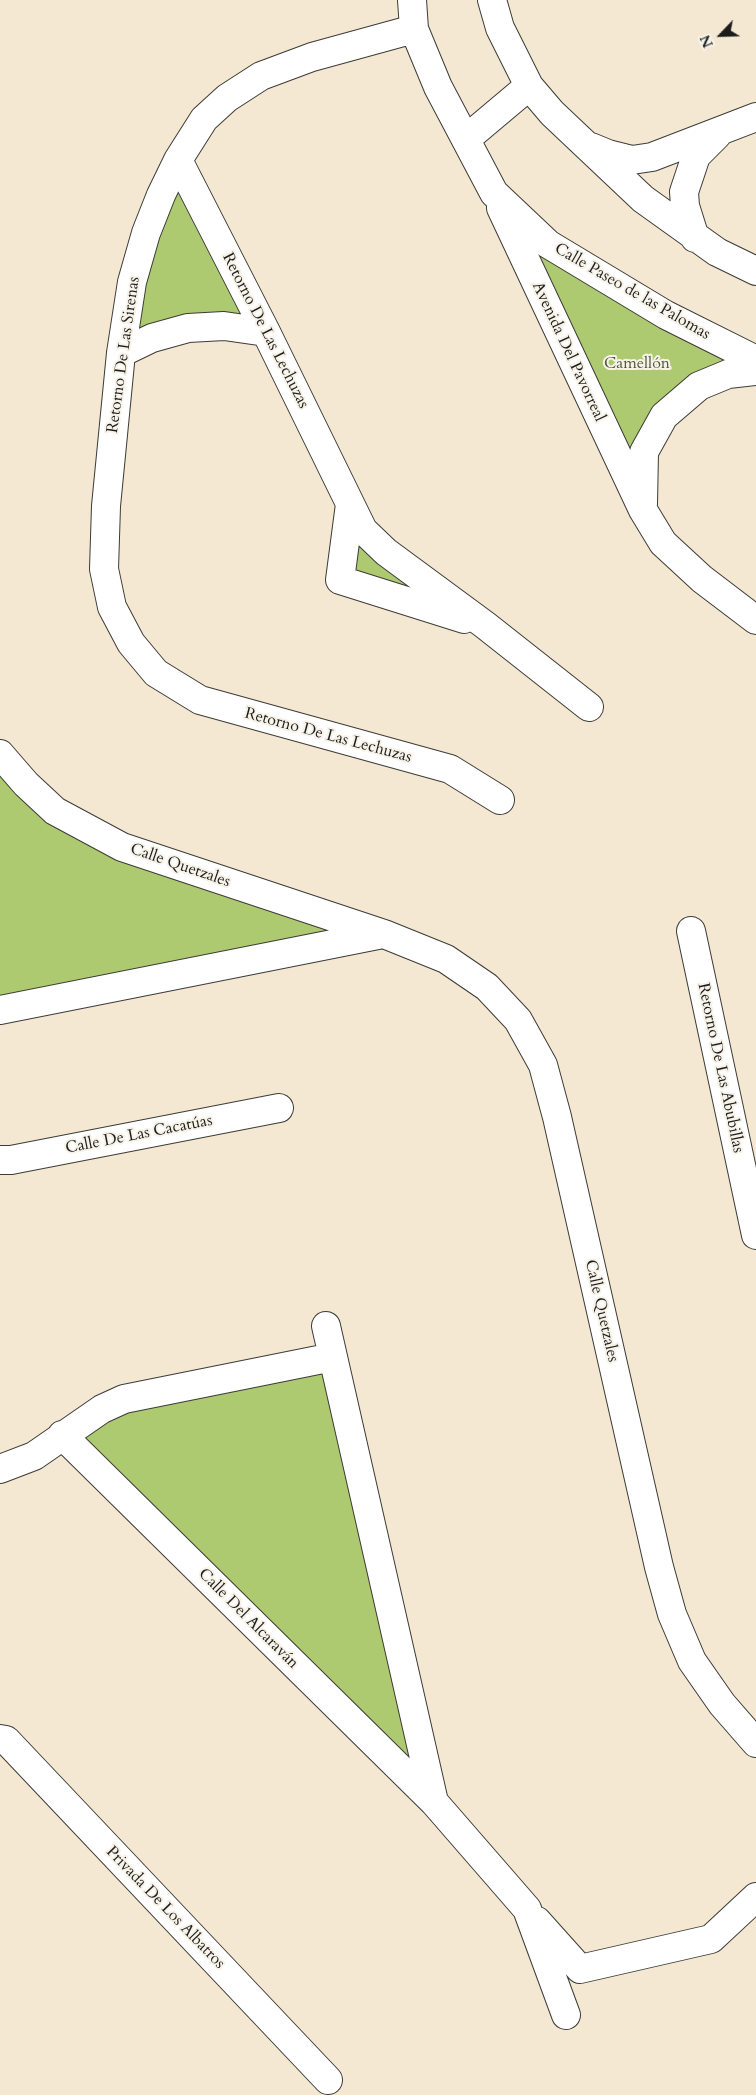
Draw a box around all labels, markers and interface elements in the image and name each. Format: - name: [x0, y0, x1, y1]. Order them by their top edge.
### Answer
- north arrow: [696, 10, 746, 60]
- text: N: [696, 32, 718, 51]
- street label: Calle Paseo de las Palomas: [551, 240, 713, 344]
- street label: Retorno De Las Lechuzas: [217, 250, 313, 412]
- street label: Retorno De Las Sirenas: [104, 276, 144, 434]
- street label: Avenida Del Pavorreal: [527, 279, 609, 425]
- park label: Camellón: [604, 354, 670, 374]
- street label: Retorno De Las Lechuzas: [242, 704, 414, 768]
- street label: Calle Quetzales: [127, 840, 233, 892]
- street label: Retorno De Las Abubillas: [693, 981, 747, 1155]
- street label: Calle De Las Cacatúas: [64, 1111, 214, 1159]
- street label: Calle Quetzales: [580, 1258, 622, 1364]
- street label: Calle Del Alcaraván: [194, 1565, 302, 1673]
- street label: Privada De Los Albatros: [102, 1843, 228, 1973]

